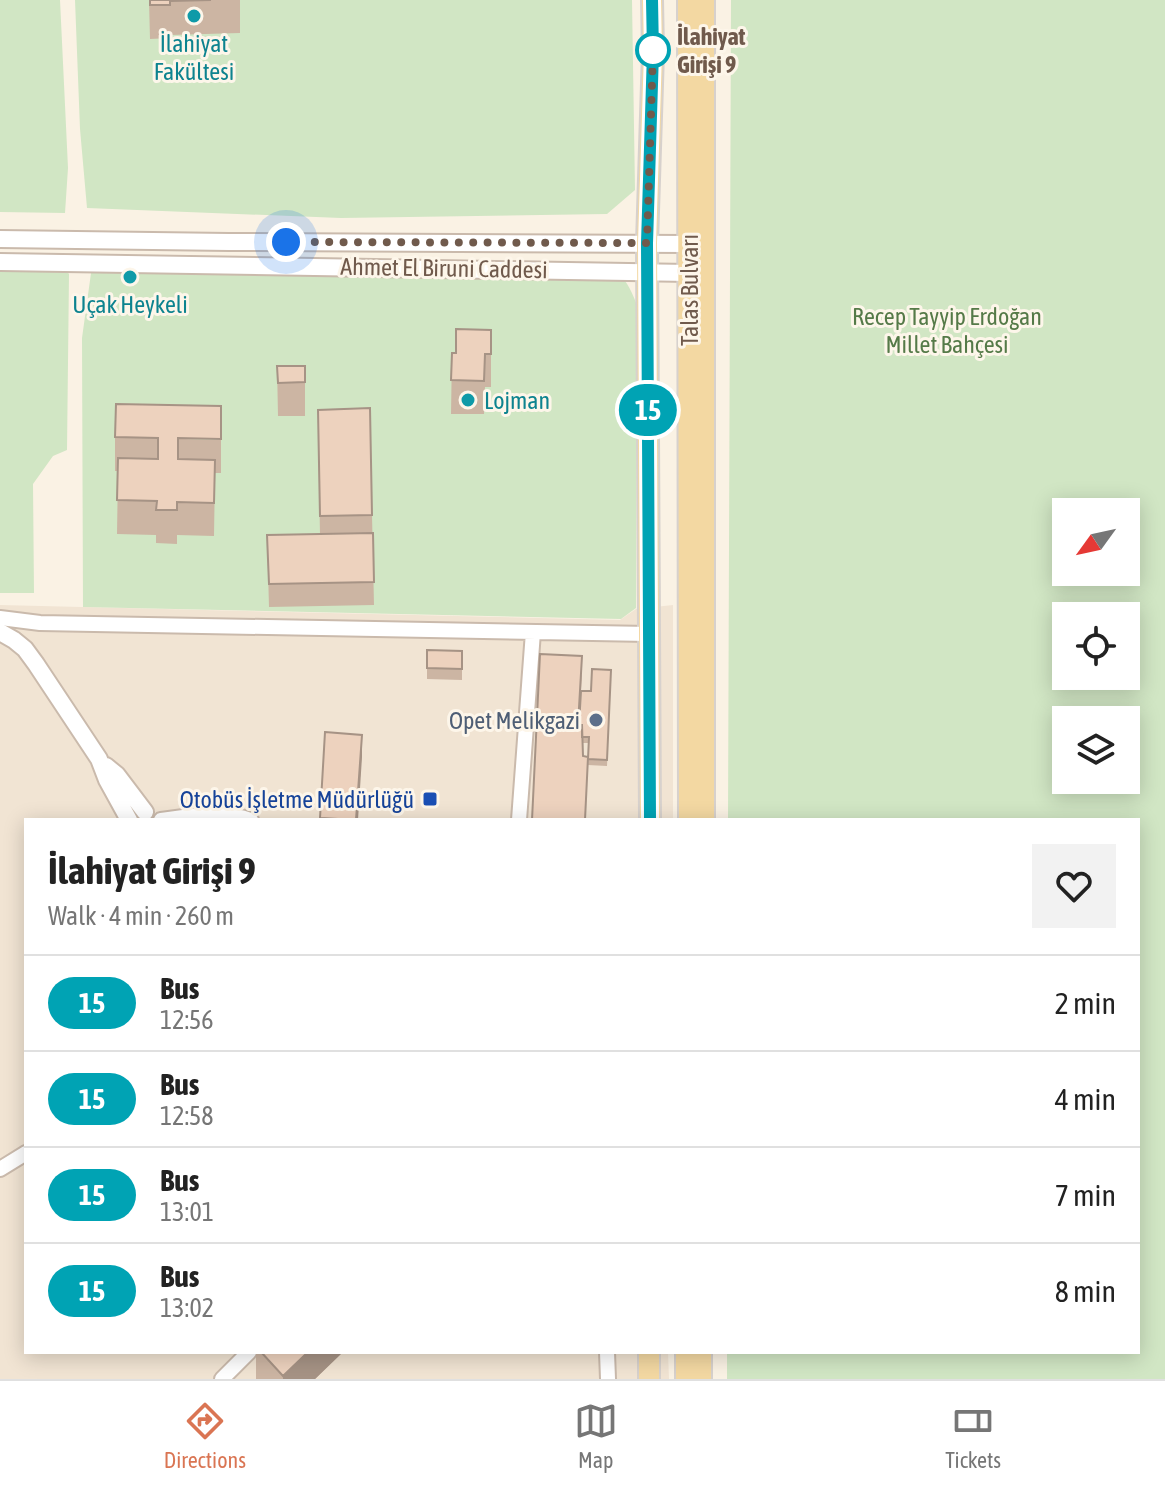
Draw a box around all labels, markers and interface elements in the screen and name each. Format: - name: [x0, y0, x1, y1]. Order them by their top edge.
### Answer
- marker: İlahiyat Fakültesi: [185, 7, 203, 25]
- place label: İlahiyat Girişi 9: [677, 23, 746, 78]
- place label: İlahiyat Fakültesi: [154, 30, 234, 85]
- marker: İlahiyat Girişi 9: [636, 33, 670, 67]
- your location: [266, 222, 306, 262]
- street label: Talas Bulvarı: [676, 234, 703, 346]
- street label: Ahmet El Biruni Caddesi: [340, 253, 548, 283]
- marker: Uçak Heykeli: [121, 268, 139, 286]
- place label: Uçak Heykeli: [72, 291, 188, 318]
- park label: Recep Tayyip Erdoğan Millet Bahçesi: [852, 303, 1042, 358]
- line badge: 15: [612, 384, 684, 436]
- place label: Lojman: [484, 387, 550, 414]
- marker: Lojman: [459, 391, 477, 409]
- text: 15: [635, 394, 661, 426]
- north arrow: [1052, 498, 1140, 586]
- map controls: [1052, 498, 1140, 794]
- button: locate: [1052, 602, 1140, 690]
- button: layers: [1052, 706, 1140, 794]
- place label: Opet Melikgazi: [449, 707, 580, 734]
- marker: Opet Melikgazi: [587, 711, 605, 729]
- place label: Otobüs İşletme Müdürlüğü: [180, 786, 414, 813]
- marker: Otobüs İşletme Müdürlüğü: [421, 790, 439, 808]
- button: heart: [1032, 844, 1116, 928]
- text: İlahiyat Girişi 9: [48, 849, 256, 892]
- text: Walk · 4 min · 260 m: [48, 901, 234, 931]
- text: Bus: [160, 971, 199, 1005]
- text: 2 min: [1055, 986, 1116, 1020]
- text: 15: [79, 987, 105, 1019]
- text: 12:56: [160, 1005, 214, 1035]
- text: Bus: [160, 1067, 199, 1101]
- text: 4 min: [1055, 1082, 1116, 1116]
- text: 15: [79, 1083, 105, 1115]
- text: 12:58: [160, 1101, 214, 1131]
- text: Bus: [160, 1163, 199, 1197]
- text: 7 min: [1055, 1178, 1116, 1212]
- text: 15: [79, 1179, 105, 1211]
- text: 13:01: [160, 1197, 214, 1227]
- text: Bus: [160, 1259, 199, 1293]
- text: 8 min: [1055, 1274, 1116, 1308]
- text: 15: [79, 1275, 105, 1307]
- text: 13:02: [160, 1293, 214, 1323]
- tab: Directions: [164, 1399, 246, 1473]
- tab: Map: [574, 1399, 618, 1473]
- tab: Tickets: [945, 1399, 1001, 1473]

